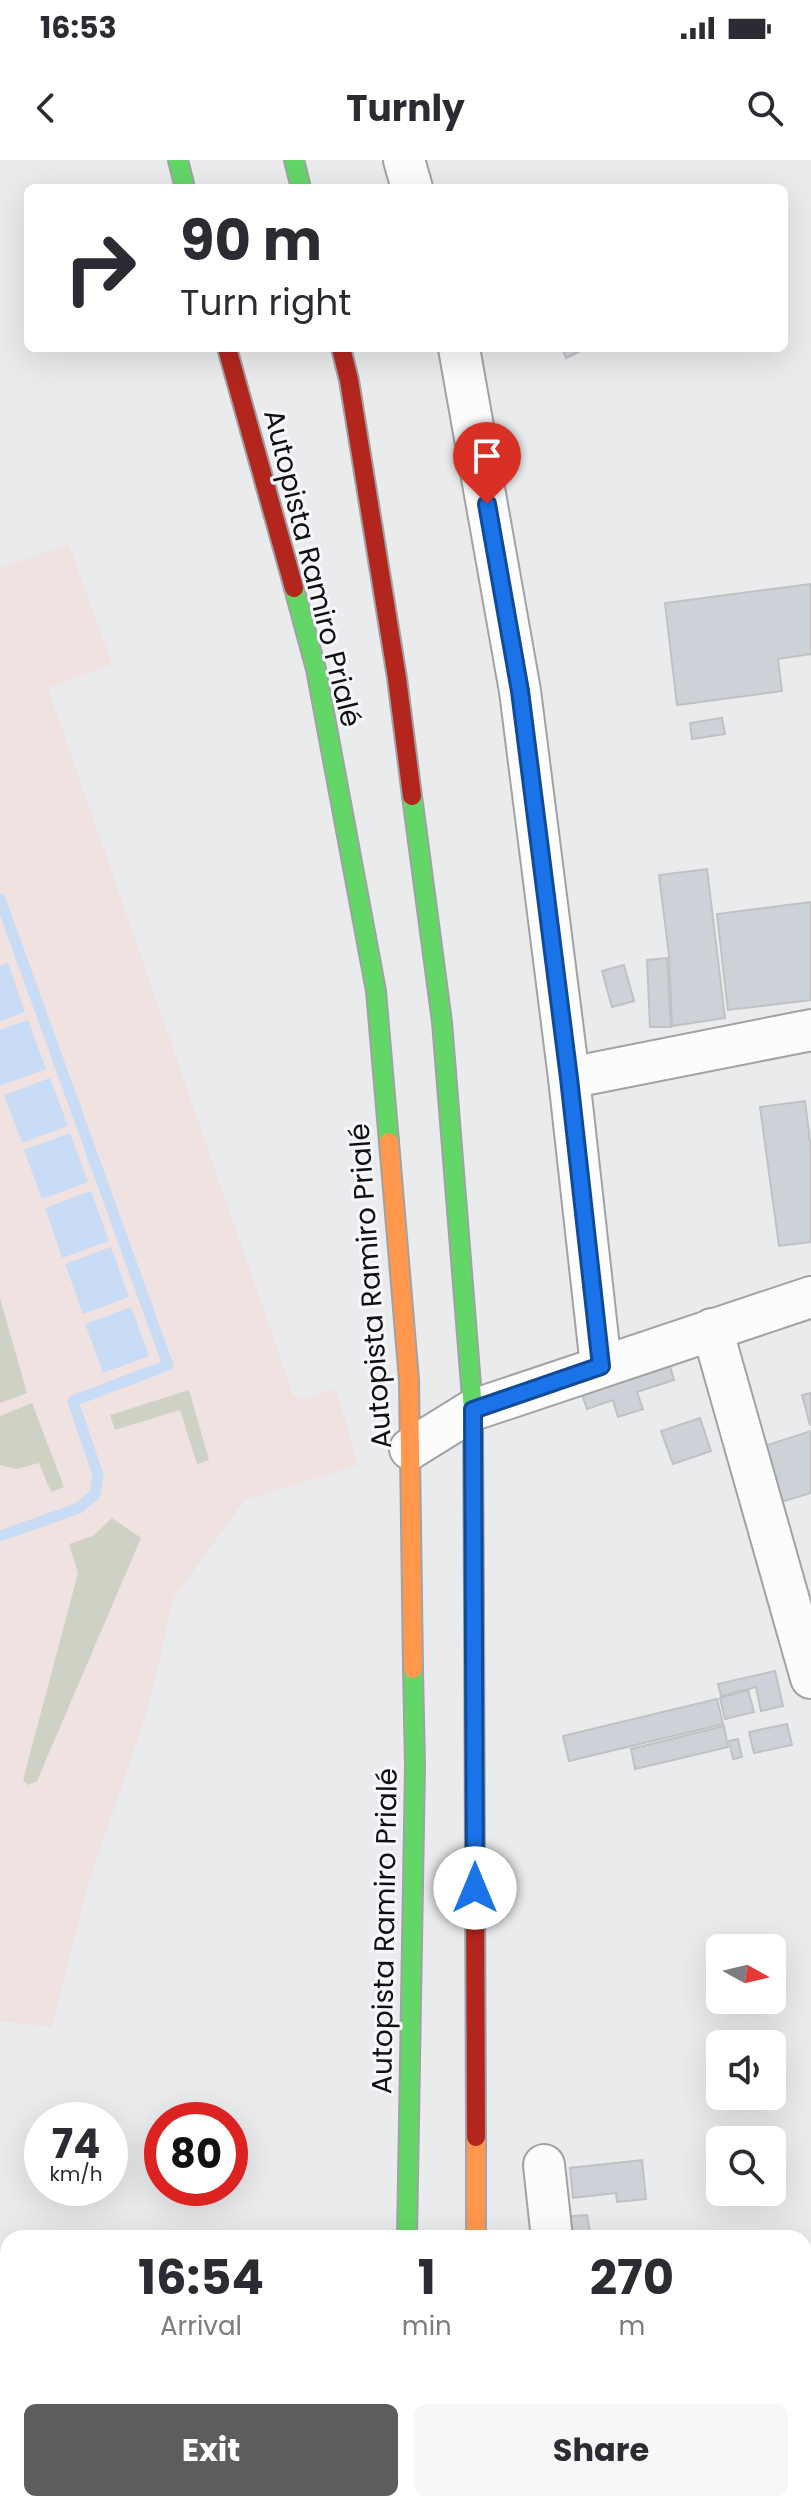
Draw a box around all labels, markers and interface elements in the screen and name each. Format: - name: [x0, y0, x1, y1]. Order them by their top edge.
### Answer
- text: 16:53: [40, 6, 117, 49]
- text: Turnly: [346, 83, 465, 134]
- icon: back: [24, 86, 68, 130]
- icon: search: [743, 86, 787, 130]
- text: 90 m: [180, 201, 322, 280]
- icon: right: [48, 216, 152, 320]
- text: Turn right: [180, 277, 351, 328]
- street label: Autopista Ramiro Prialé: [254, 405, 371, 731]
- pin: [453, 422, 521, 504]
- icon: arrive: [465, 434, 509, 478]
- street label: Autopista Ramiro Prialé: [340, 1122, 401, 1450]
- street label: Autopista Ramiro Prialé: [362, 1768, 407, 2094]
- position arrow: [433, 1846, 517, 1930]
- north arrow: [706, 1934, 786, 2014]
- map controls: [706, 1934, 786, 2206]
- button: sound: [706, 2030, 786, 2110]
- speed limit sign: 80: [144, 2102, 248, 2206]
- text: 74: [52, 2116, 100, 2172]
- button: search: [706, 2126, 786, 2206]
- text: km/h: [49, 2160, 103, 2188]
- text: 16:54: [138, 2244, 264, 2311]
- text: 1: [418, 2244, 436, 2311]
- text: 270: [590, 2244, 674, 2311]
- text: Arrival: [160, 2308, 242, 2344]
- text: min: [402, 2308, 452, 2344]
- text: m: [618, 2308, 645, 2344]
- button: Exit: [24, 2404, 398, 2496]
- button: Share: [414, 2404, 788, 2496]

